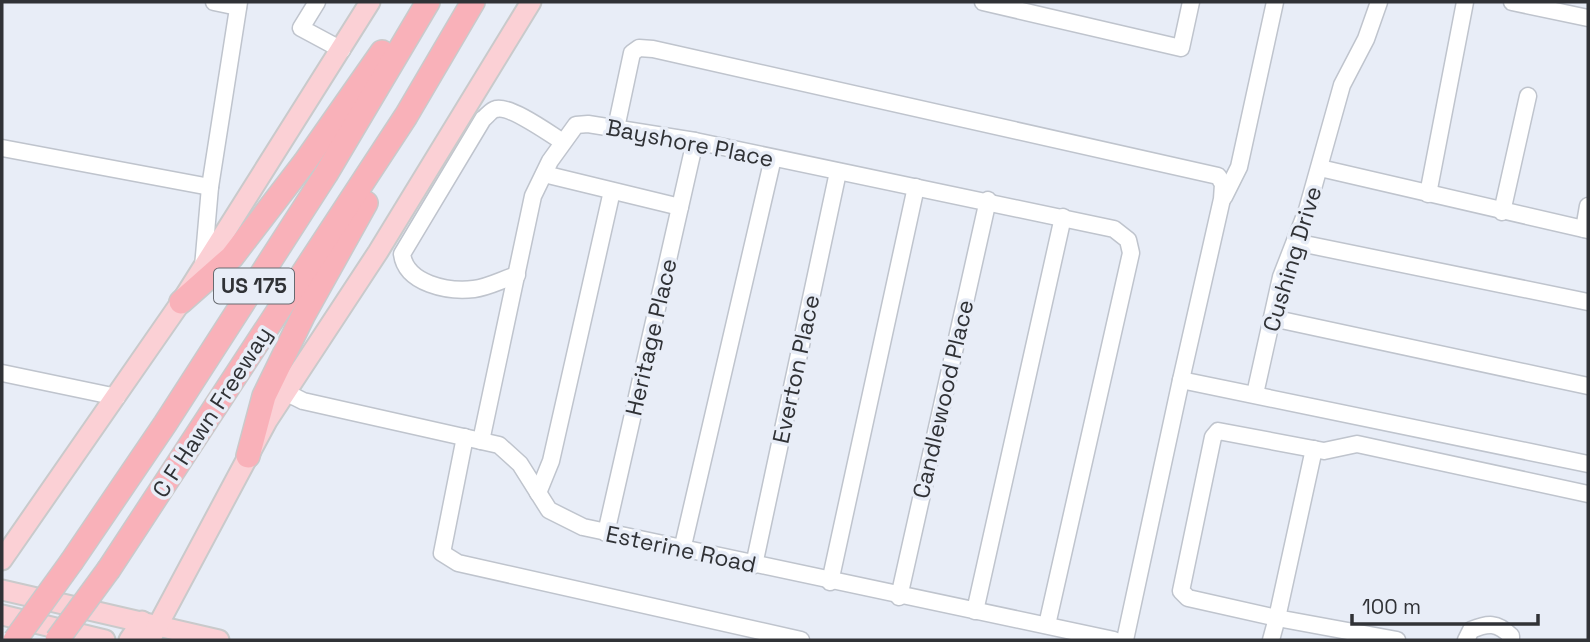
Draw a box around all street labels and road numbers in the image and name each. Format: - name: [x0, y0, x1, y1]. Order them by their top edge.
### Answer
- street label: Bayshore Place: [604, 112, 776, 174]
- street label: Cushing Drive: [1256, 183, 1328, 335]
- street label: Heritage Place: [618, 255, 684, 419]
- road number: US 175: [214, 268, 294, 304]
- street label: Everton Place: [766, 292, 826, 446]
- street label: Candlewood Place: [906, 297, 980, 501]
- street label: C F Hawn Freeway: [145, 321, 279, 503]
- street label: Esterine Road: [603, 518, 759, 580]

